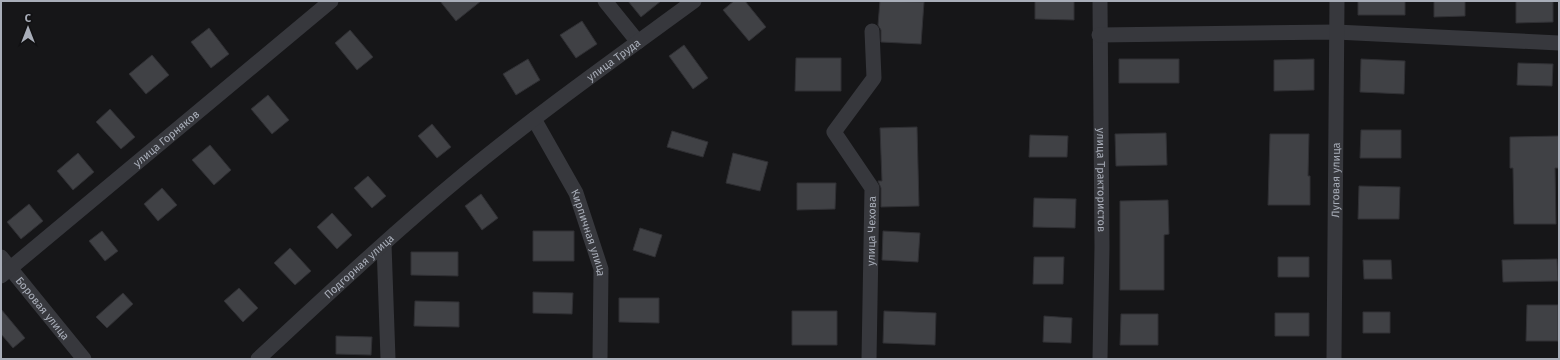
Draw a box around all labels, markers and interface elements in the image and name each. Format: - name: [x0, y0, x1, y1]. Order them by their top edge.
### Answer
- north arrow: [8, 8, 48, 48]
- text: С: [25, 12, 32, 25]
- street label: улица Труда: [584, 36, 643, 84]
- street label: улица Горняков: [131, 108, 202, 170]
- street label: улица Трактористов: [1094, 128, 1108, 232]
- street label: Луговая улица: [1329, 142, 1343, 218]
- street label: Кирпичная улица: [568, 187, 607, 276]
- street label: улица Чехова: [865, 196, 879, 266]
- street label: Подгорная улица: [322, 232, 397, 302]
- street label: Боровая улица: [13, 274, 72, 343]

